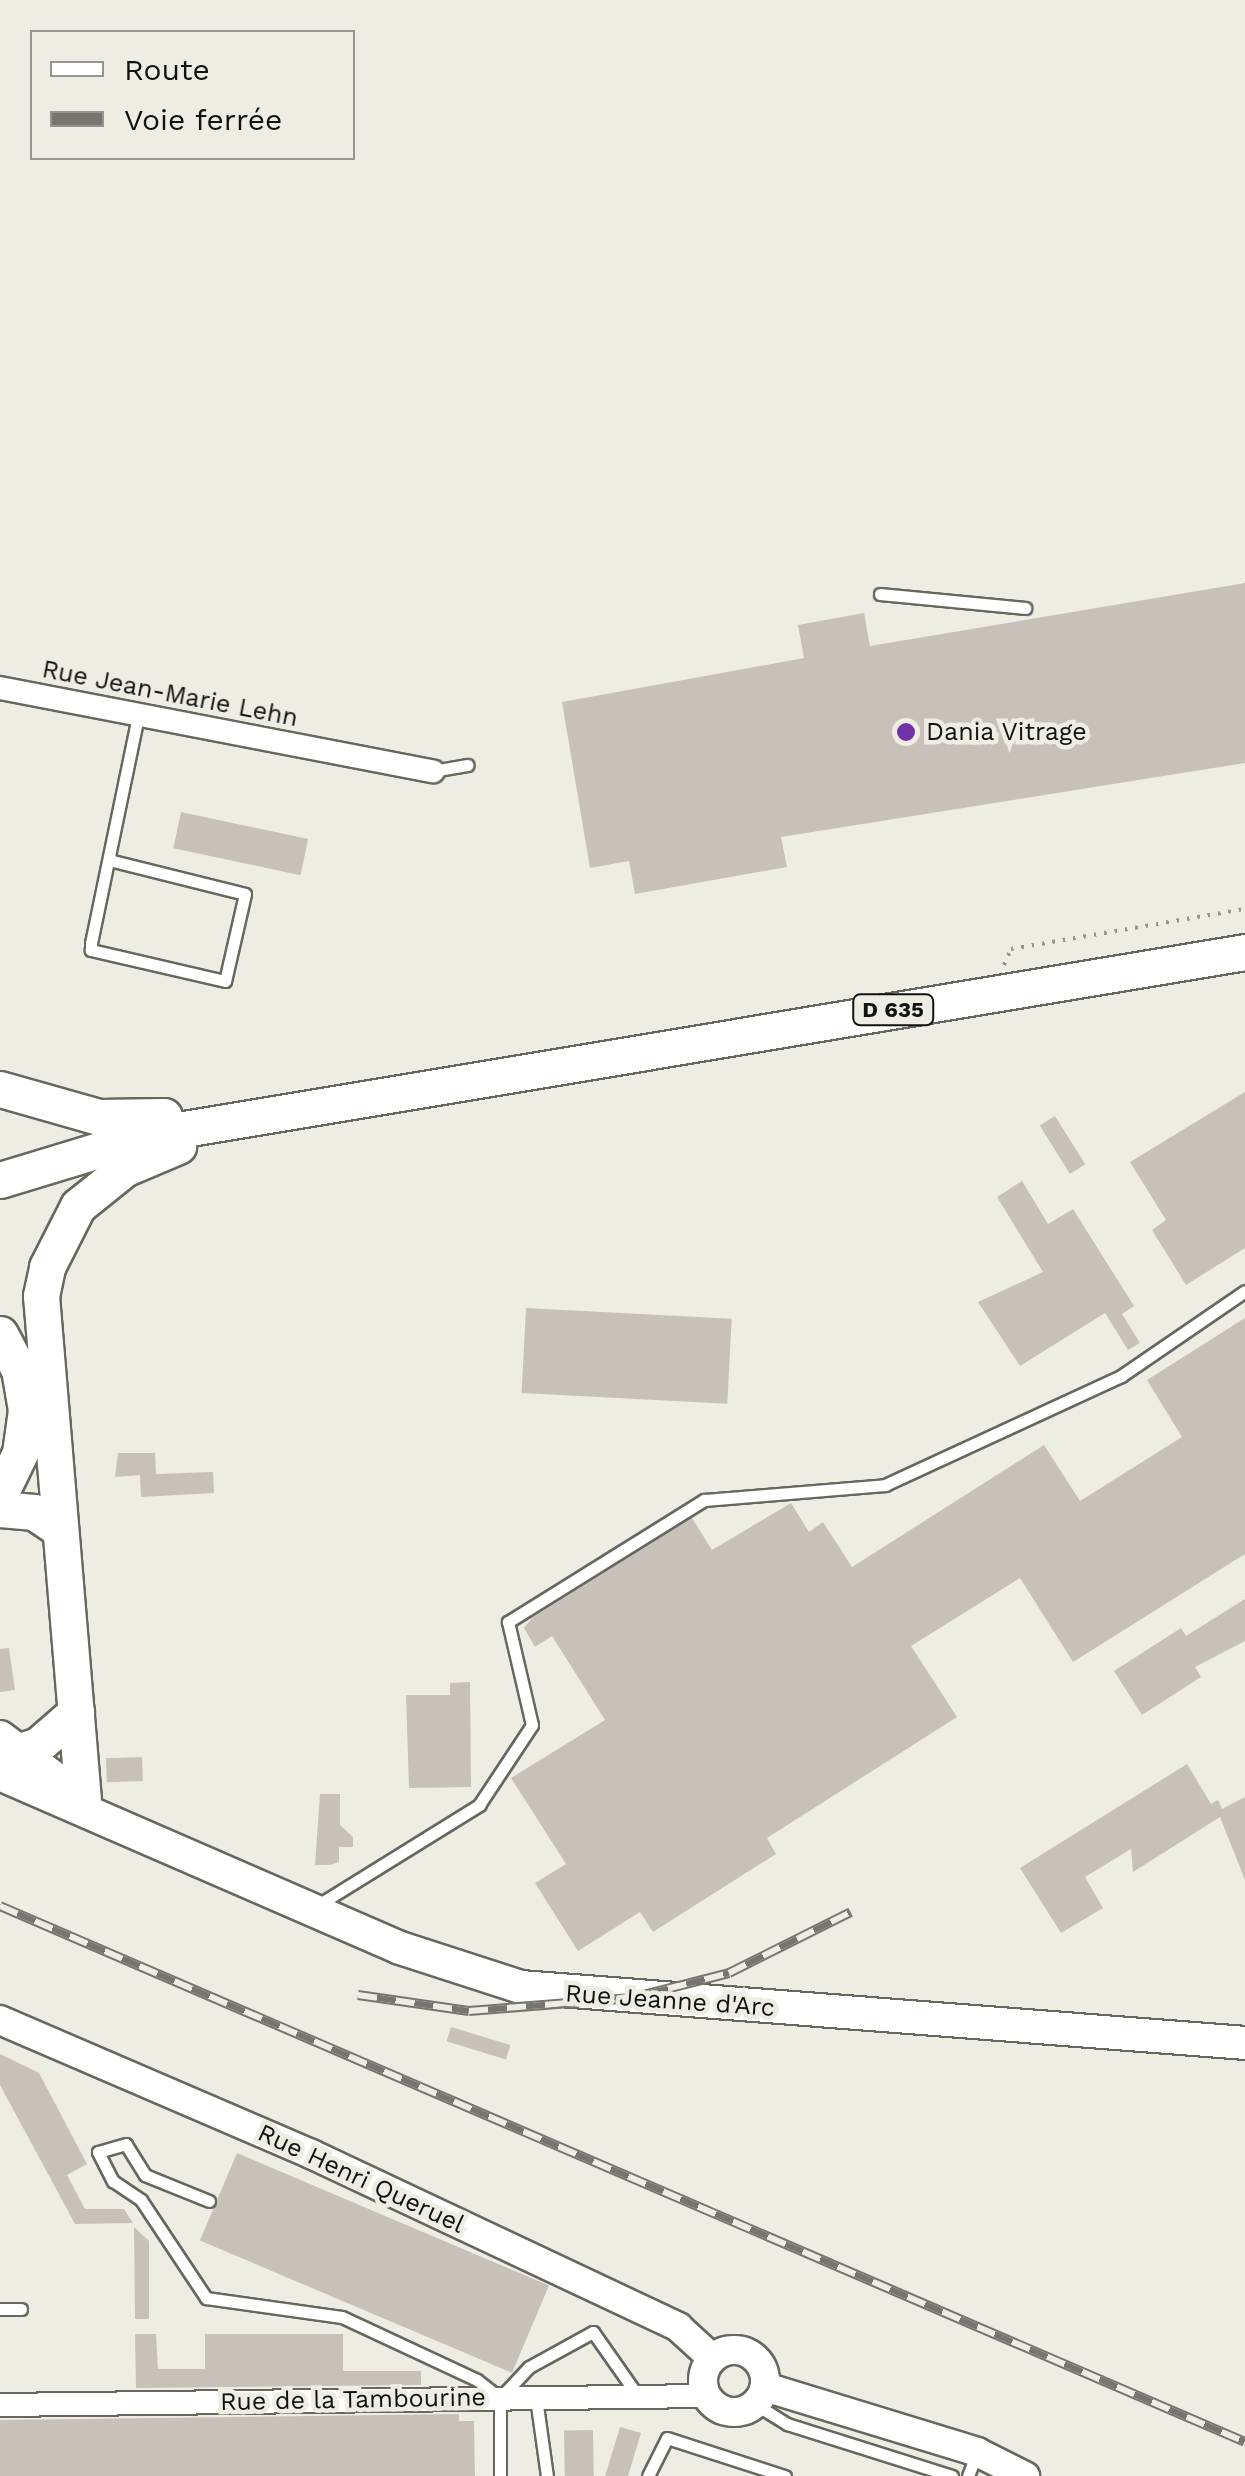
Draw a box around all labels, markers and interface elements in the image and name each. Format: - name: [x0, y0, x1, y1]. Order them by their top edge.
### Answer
- legend: [30, 30, 355, 160]
- text: Route: [124, 52, 210, 87]
- text: Voie ferrée: [124, 102, 282, 137]
- street label: Rue Jean-Marie Lehn: [39, 654, 301, 734]
- place label: Dania Vitrage: [926, 717, 1088, 747]
- marker: Dania Vitrage: [895, 721, 917, 743]
- road number: D 635: [850, 993, 936, 1027]
- street label: Rue Jeanne d'Arc: [564, 1979, 776, 2023]
- street label: Rue Henri Queruel: [253, 2118, 469, 2240]
- street label: Rue de la Tambourine: [219, 2383, 487, 2417]

